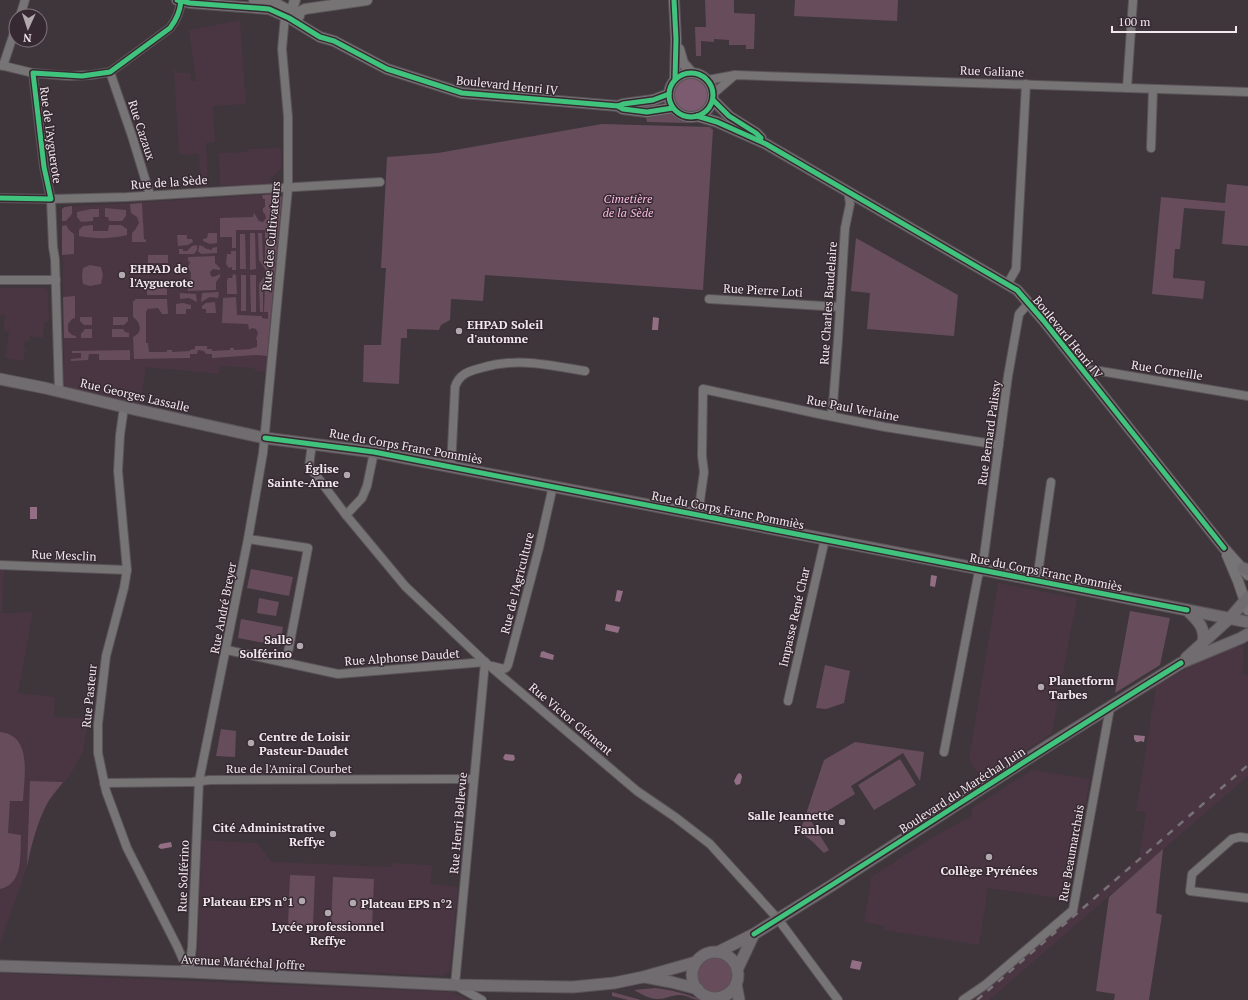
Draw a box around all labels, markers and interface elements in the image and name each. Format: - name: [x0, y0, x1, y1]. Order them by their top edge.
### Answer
- north arrow: [8, 8, 48, 48]
- scale bar: [1112, 8, 1236, 34]
- text: 100 m: [1118, 14, 1151, 29]
- text: N: [22, 31, 32, 45]
- street label: Rue Galiane: [960, 62, 1024, 80]
- street label: Boulevard Henri IV: [455, 72, 559, 98]
- street label: Rue de l'Ayguerote: [37, 85, 65, 185]
- street label: Rue Cazaux: [125, 98, 159, 163]
- street label: Rue de la Sède: [130, 172, 208, 192]
- street label: Rue des Cultivateurs: [259, 181, 283, 291]
- park label: Cimetière de la Sède: [602, 191, 654, 220]
- street label: Rue Charles Baudelaire: [816, 241, 840, 365]
- place label: EHPAD de l'Ayguerote: [130, 261, 194, 290]
- marker: EHPAD de l'Ayguerote: [117, 270, 127, 280]
- street label: Rue Pierre Loti: [723, 280, 804, 300]
- street label: Boulevard Henri IV: [1030, 293, 1106, 382]
- place label: EHPAD Soleil d'automne: [467, 317, 543, 346]
- marker: EHPAD Soleil d'automne: [454, 326, 464, 336]
- street label: Rue Corneille: [1130, 357, 1204, 383]
- street label: Rue Georges Lassalle: [79, 375, 191, 415]
- street label: Rue Bernard Palissy: [974, 379, 1004, 486]
- street label: Rue Paul Verlaine: [805, 392, 901, 424]
- street label: Rue du Corps Franc Pommiès: [328, 425, 484, 467]
- place label: Église Sainte-Anne: [268, 461, 340, 490]
- marker: Église Sainte-Anne: [342, 470, 352, 480]
- street label: Rue du Corps Franc Pommiès: [650, 488, 806, 532]
- street label: Rue de l'Agriculture: [497, 531, 537, 635]
- street label: Rue Mesclin: [31, 546, 97, 564]
- street label: Rue du Corps Franc Pommiès: [968, 550, 1124, 594]
- street label: Rue André Breyer: [207, 560, 239, 655]
- street label: Impasse René Char: [775, 565, 813, 668]
- place label: Salle Solférino: [239, 632, 293, 661]
- marker: Salle Solférino: [295, 641, 305, 651]
- street label: Rue Alphonse Daudet: [344, 645, 461, 669]
- street label: Rue Pasteur: [78, 663, 100, 729]
- place label: Planetform Tarbes: [1049, 673, 1114, 702]
- street label: Rue Victor Clément: [526, 680, 616, 759]
- marker: Planetform Tarbes: [1036, 682, 1046, 692]
- place label: Centre de Loisir Pasteur-Daudet: [259, 729, 351, 758]
- marker: Centre de Loisir Pasteur-Daudet: [246, 738, 256, 748]
- street label: Boulevard du Maréchal Juin: [896, 744, 1028, 836]
- street label: Rue de l'Amiral Courbet: [226, 761, 352, 776]
- street label: Rue Henri Bellevue: [446, 772, 470, 874]
- street label: Rue Beaumarchais: [1055, 803, 1087, 903]
- place label: Salle Jeannette Fanlou: [748, 808, 835, 837]
- marker: Salle Jeannette Fanlou: [837, 817, 847, 827]
- place label: Cité Administrative Reffye: [213, 820, 326, 849]
- marker: Cité Administrative Reffye: [328, 829, 338, 839]
- street label: Rue Solférino: [174, 839, 192, 912]
- marker: Collège Pyrénées: [984, 852, 994, 862]
- place label: Collège Pyrénées: [940, 863, 1038, 878]
- place label: Plateau EPS n°1: [203, 894, 294, 909]
- marker: Plateau EPS n°1: [297, 896, 307, 906]
- place label: Plateau EPS n°2: [361, 896, 453, 911]
- marker: Plateau EPS n°2: [348, 898, 358, 908]
- marker: Lycée professionnel Reffye: [323, 908, 333, 918]
- place label: Lycée professionnel Reffye: [272, 919, 384, 948]
- street label: Avenue Maréchal Joffre: [181, 951, 305, 973]

